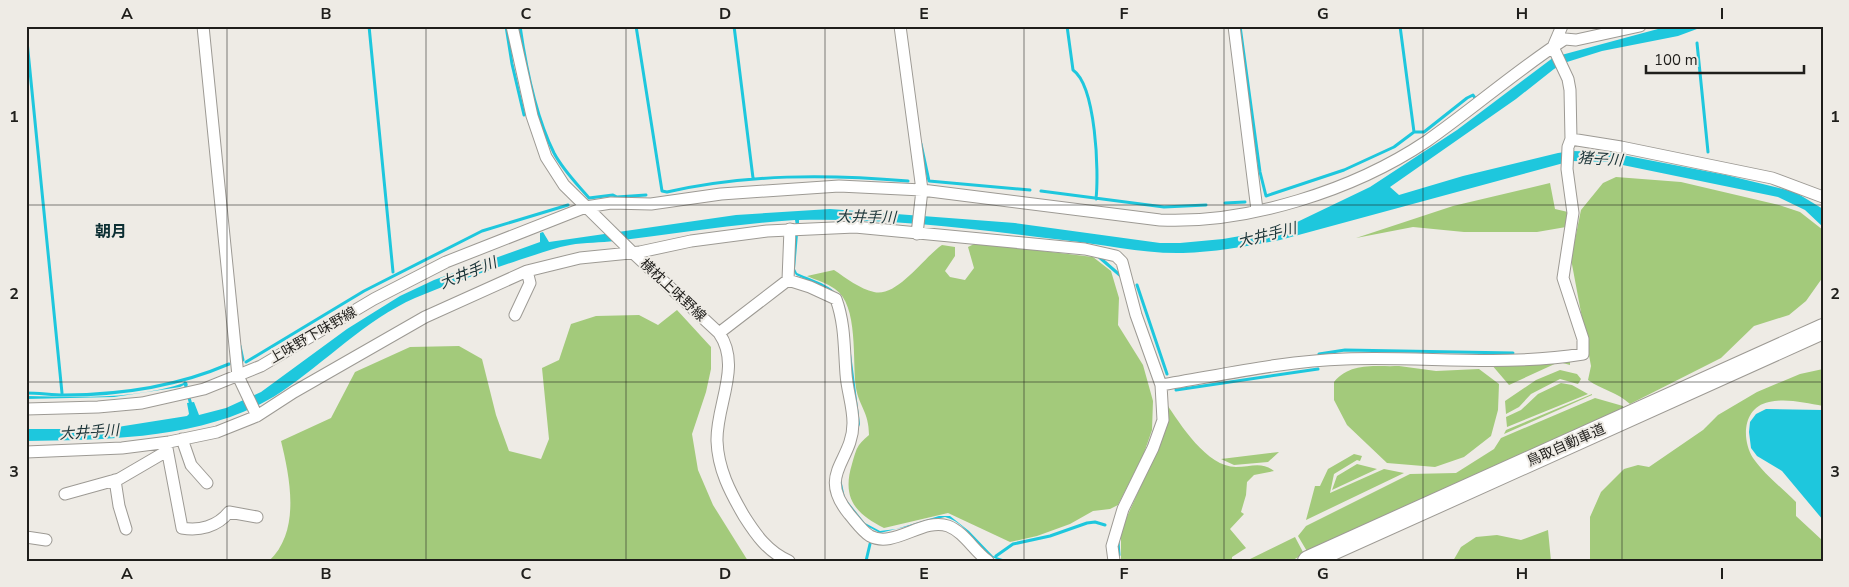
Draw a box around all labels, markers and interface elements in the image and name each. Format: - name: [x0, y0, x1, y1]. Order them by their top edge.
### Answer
- text: A: [121, 3, 133, 25]
- text: B: [320, 3, 332, 25]
- text: C: [521, 3, 532, 25]
- text: D: [719, 3, 731, 25]
- text: E: [919, 3, 929, 25]
- text: F: [1120, 3, 1129, 25]
- text: G: [1317, 3, 1329, 25]
- text: H: [1516, 3, 1528, 25]
- text: I: [1720, 3, 1724, 25]
- scale bar: [1646, 42, 1804, 74]
- text: 100 m: [1654, 50, 1698, 70]
- text: 1: [9, 106, 19, 128]
- text: 1: [1830, 106, 1840, 128]
- water label: 猪子川: [1577, 147, 1625, 171]
- water label: 大井手川: [836, 206, 898, 228]
- water label: 大井手川: [1235, 218, 1300, 252]
- district label: 朝月: [95, 221, 127, 243]
- water label: 大井手川: [436, 252, 501, 294]
- street label: 横枕上味野線: [636, 254, 710, 326]
- text: 2: [9, 283, 19, 305]
- text: 2: [1830, 283, 1840, 305]
- street label: 上味野下味野線: [266, 302, 360, 368]
- street label: 鳥取自動車道: [1524, 419, 1608, 471]
- water label: 大井手川: [58, 420, 122, 444]
- text: 3: [9, 461, 19, 483]
- text: 3: [1830, 461, 1840, 483]
- text: A: [121, 563, 133, 585]
- text: B: [320, 563, 332, 585]
- text: C: [521, 563, 532, 585]
- text: D: [719, 563, 731, 585]
- text: E: [919, 563, 929, 585]
- text: F: [1120, 563, 1129, 585]
- text: G: [1317, 563, 1329, 585]
- text: H: [1516, 563, 1528, 585]
- text: I: [1720, 563, 1724, 585]

